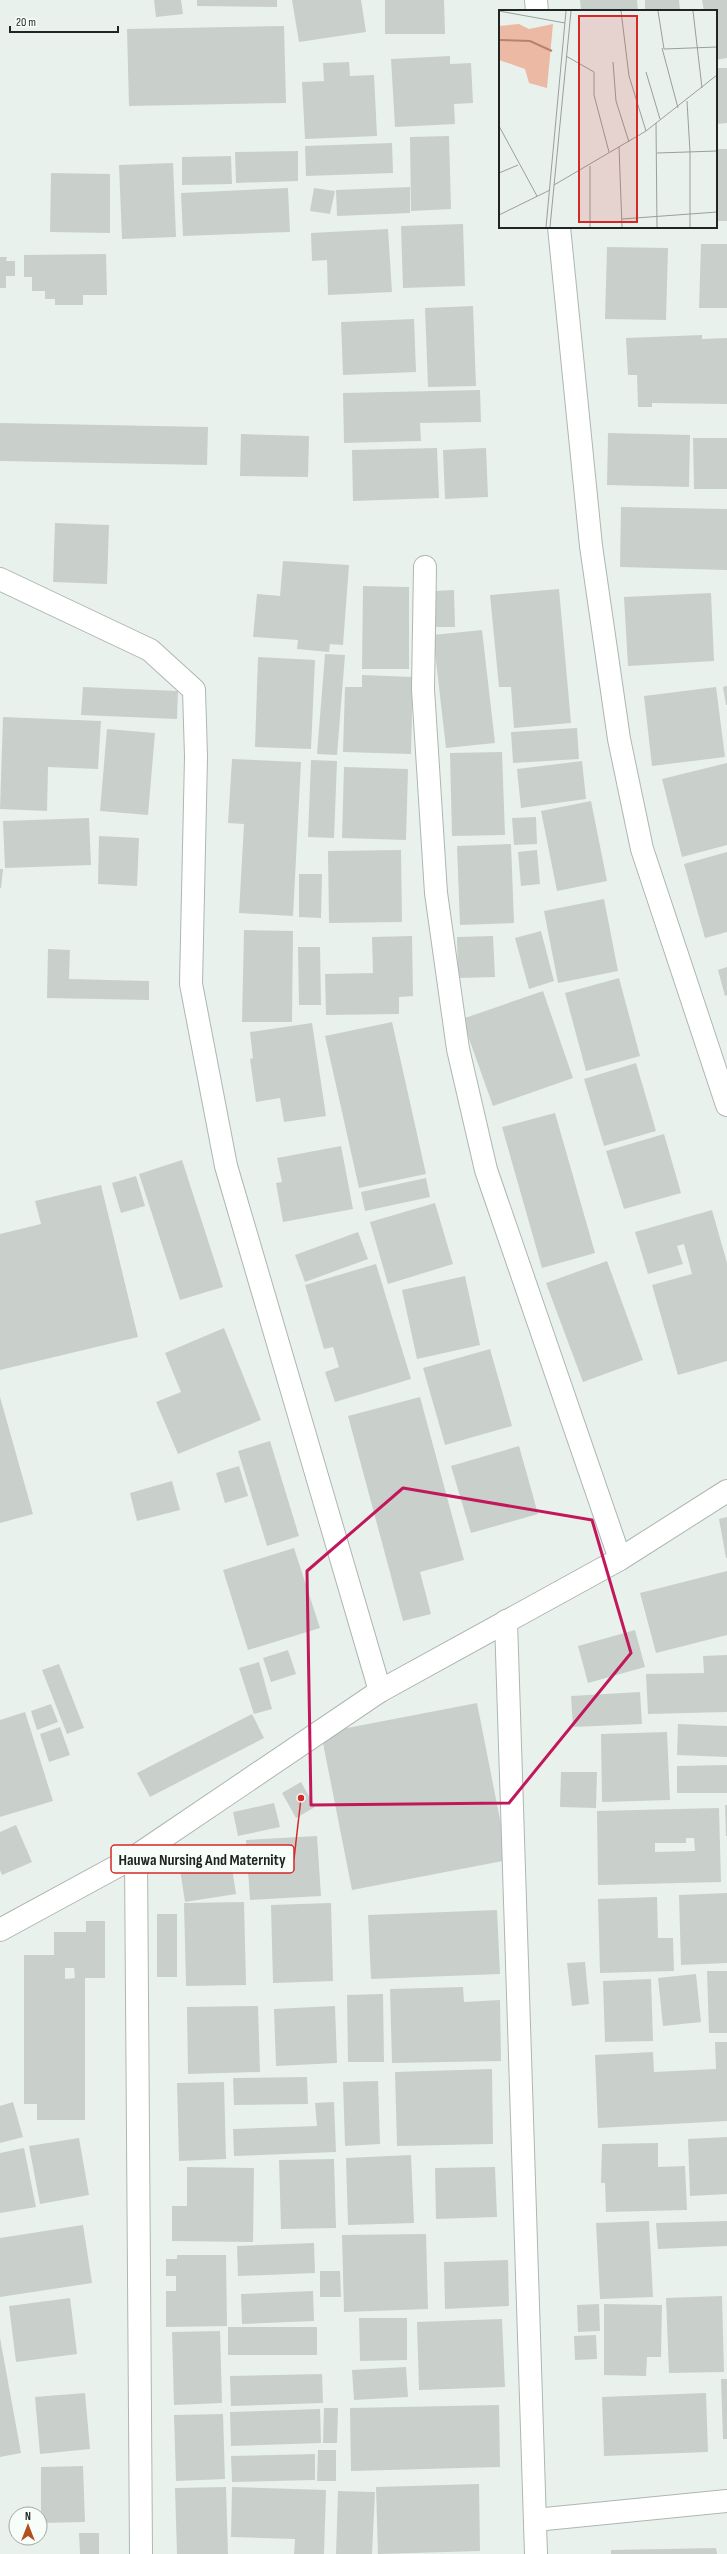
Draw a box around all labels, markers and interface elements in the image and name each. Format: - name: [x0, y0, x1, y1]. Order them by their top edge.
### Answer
- scale bar: [10, 8, 118, 34]
- inset map: [499, 10, 717, 228]
- text: 20 m: [16, 15, 36, 30]
- callout: Hauwa Nursing And Maternity: [111, 1845, 294, 1873]
- text: Hauwa Nursing And Maternity: [118, 1851, 286, 1870]
- north arrow: [8, 2506, 48, 2546]
- text: N: [25, 2510, 31, 2523]

